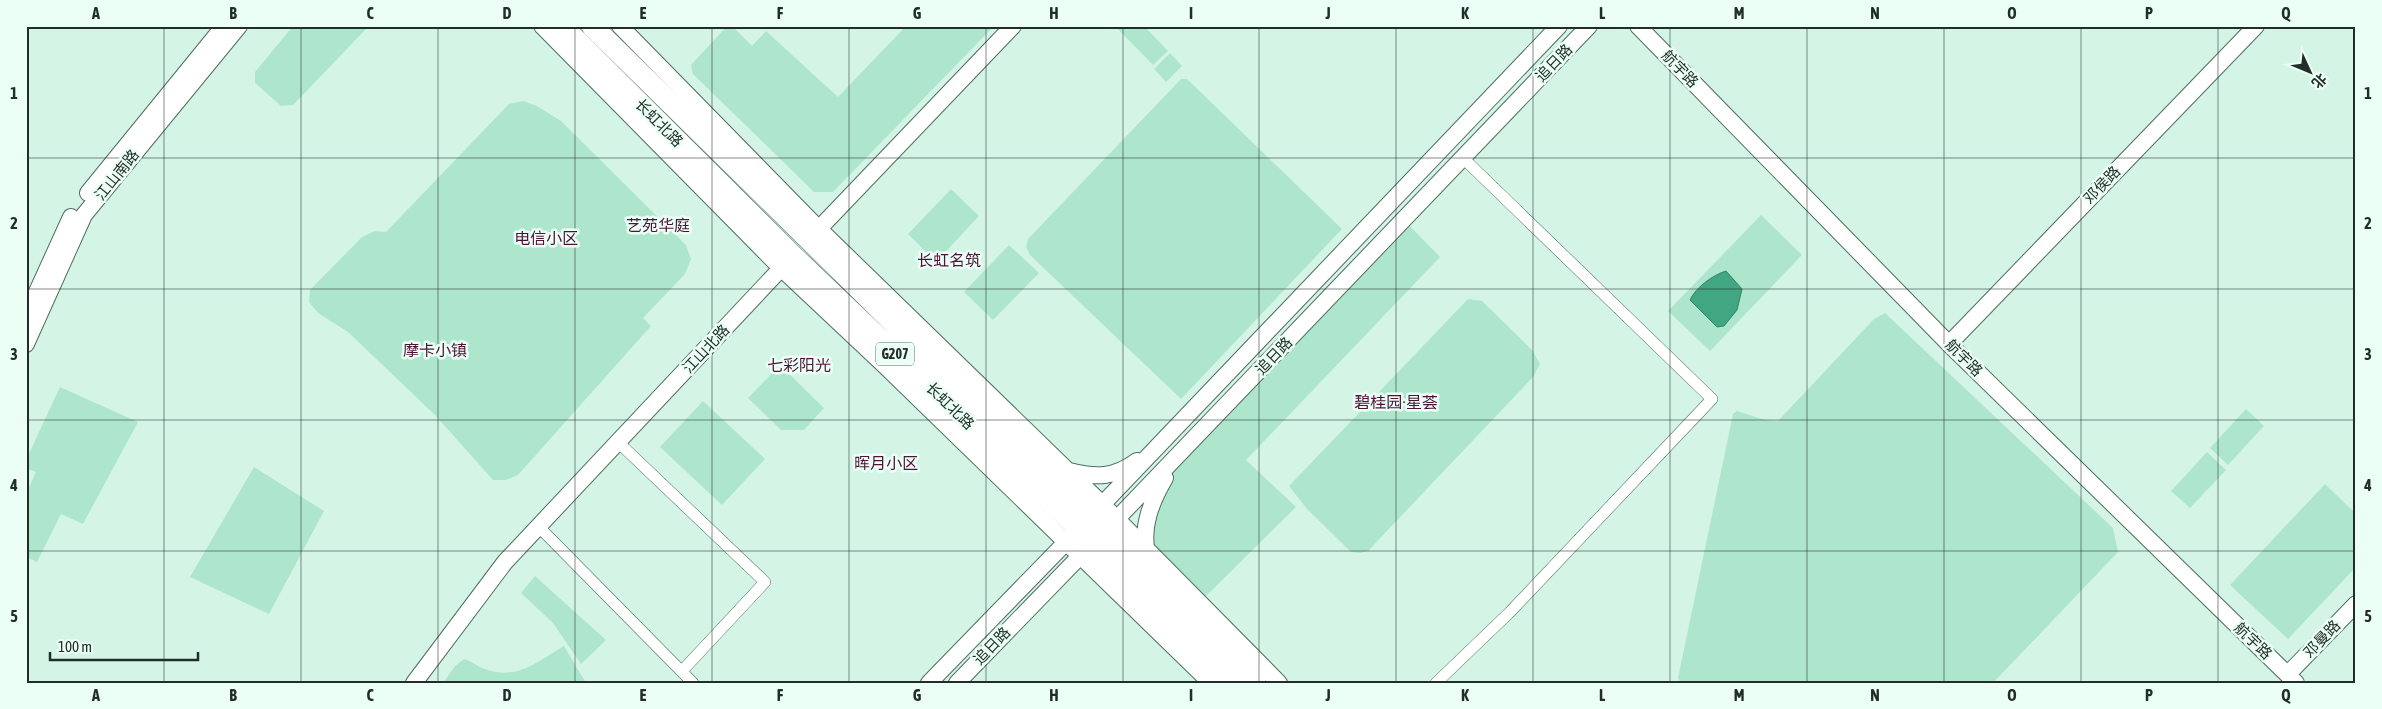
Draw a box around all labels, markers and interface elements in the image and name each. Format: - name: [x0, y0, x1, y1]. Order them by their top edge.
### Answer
- text: A: [91, 4, 100, 22]
- text: B: [229, 4, 237, 22]
- text: C: [366, 4, 374, 22]
- text: D: [503, 4, 512, 22]
- text: E: [640, 4, 647, 22]
- text: F: [777, 4, 784, 22]
- text: G: [913, 4, 922, 22]
- text: H: [1049, 4, 1059, 22]
- text: I: [1189, 4, 1193, 22]
- text: J: [1324, 4, 1331, 22]
- text: K: [1461, 4, 1469, 22]
- text: L: [1599, 4, 1606, 22]
- text: M: [1734, 4, 1744, 22]
- text: N: [1870, 4, 1880, 22]
- text: O: [2007, 4, 2017, 22]
- text: P: [2145, 4, 2153, 22]
- text: Q: [2281, 4, 2291, 22]
- street label: 追日路: [1532, 41, 1575, 85]
- street label: 航宇路: [1659, 47, 1702, 91]
- north arrow: [2284, 48, 2334, 98]
- text: 北: [2309, 70, 2330, 92]
- text: 1: [10, 84, 18, 102]
- text: 1: [2364, 84, 2372, 102]
- street label: 长虹北路: [632, 95, 687, 150]
- street label: 江山南路: [91, 146, 142, 203]
- street label: 邓侯路: [2080, 163, 2123, 207]
- text: 2: [10, 214, 18, 232]
- text: 2: [2364, 214, 2372, 232]
- district label: 艺苑华庭: [626, 216, 690, 234]
- district label: 电信小区: [514, 229, 578, 247]
- district label: 长虹名筑: [917, 251, 981, 269]
- street label: 江山北路: [679, 321, 732, 376]
- street label: 追日路: [1252, 334, 1295, 378]
- street label: 航宇路: [1942, 336, 1986, 380]
- district label: 摩卡小镇: [403, 341, 467, 359]
- road number: G207: [876, 342, 914, 366]
- text: 3: [10, 345, 18, 363]
- text: 3: [2364, 345, 2372, 363]
- district label: 七彩阳光: [767, 356, 831, 374]
- street label: 长虹北路: [923, 379, 978, 433]
- district label: 碧桂园·星荟: [1354, 393, 1438, 411]
- district label: 晖月小区: [854, 454, 918, 472]
- text: 4: [9, 476, 18, 494]
- text: 4: [2363, 476, 2372, 494]
- text: 5: [10, 607, 18, 625]
- text: 5: [2364, 607, 2372, 625]
- street label: 邓曼路: [2300, 617, 2343, 661]
- street label: 航宇路: [2231, 619, 2275, 662]
- street label: 追日路: [970, 624, 1013, 668]
- scale bar: [50, 629, 198, 661]
- text: 100 m: [58, 638, 92, 655]
- text: A: [91, 686, 100, 704]
- text: B: [229, 686, 237, 704]
- text: C: [366, 686, 374, 704]
- text: D: [503, 686, 512, 704]
- text: E: [640, 686, 647, 704]
- text: F: [777, 686, 784, 704]
- text: G: [913, 686, 922, 704]
- text: H: [1049, 686, 1059, 704]
- text: I: [1189, 686, 1193, 704]
- text: J: [1324, 686, 1331, 704]
- text: K: [1461, 686, 1469, 704]
- text: L: [1599, 686, 1606, 704]
- text: M: [1734, 686, 1744, 704]
- text: N: [1870, 686, 1880, 704]
- text: O: [2007, 686, 2017, 704]
- text: P: [2145, 686, 2153, 704]
- text: Q: [2281, 686, 2291, 704]

